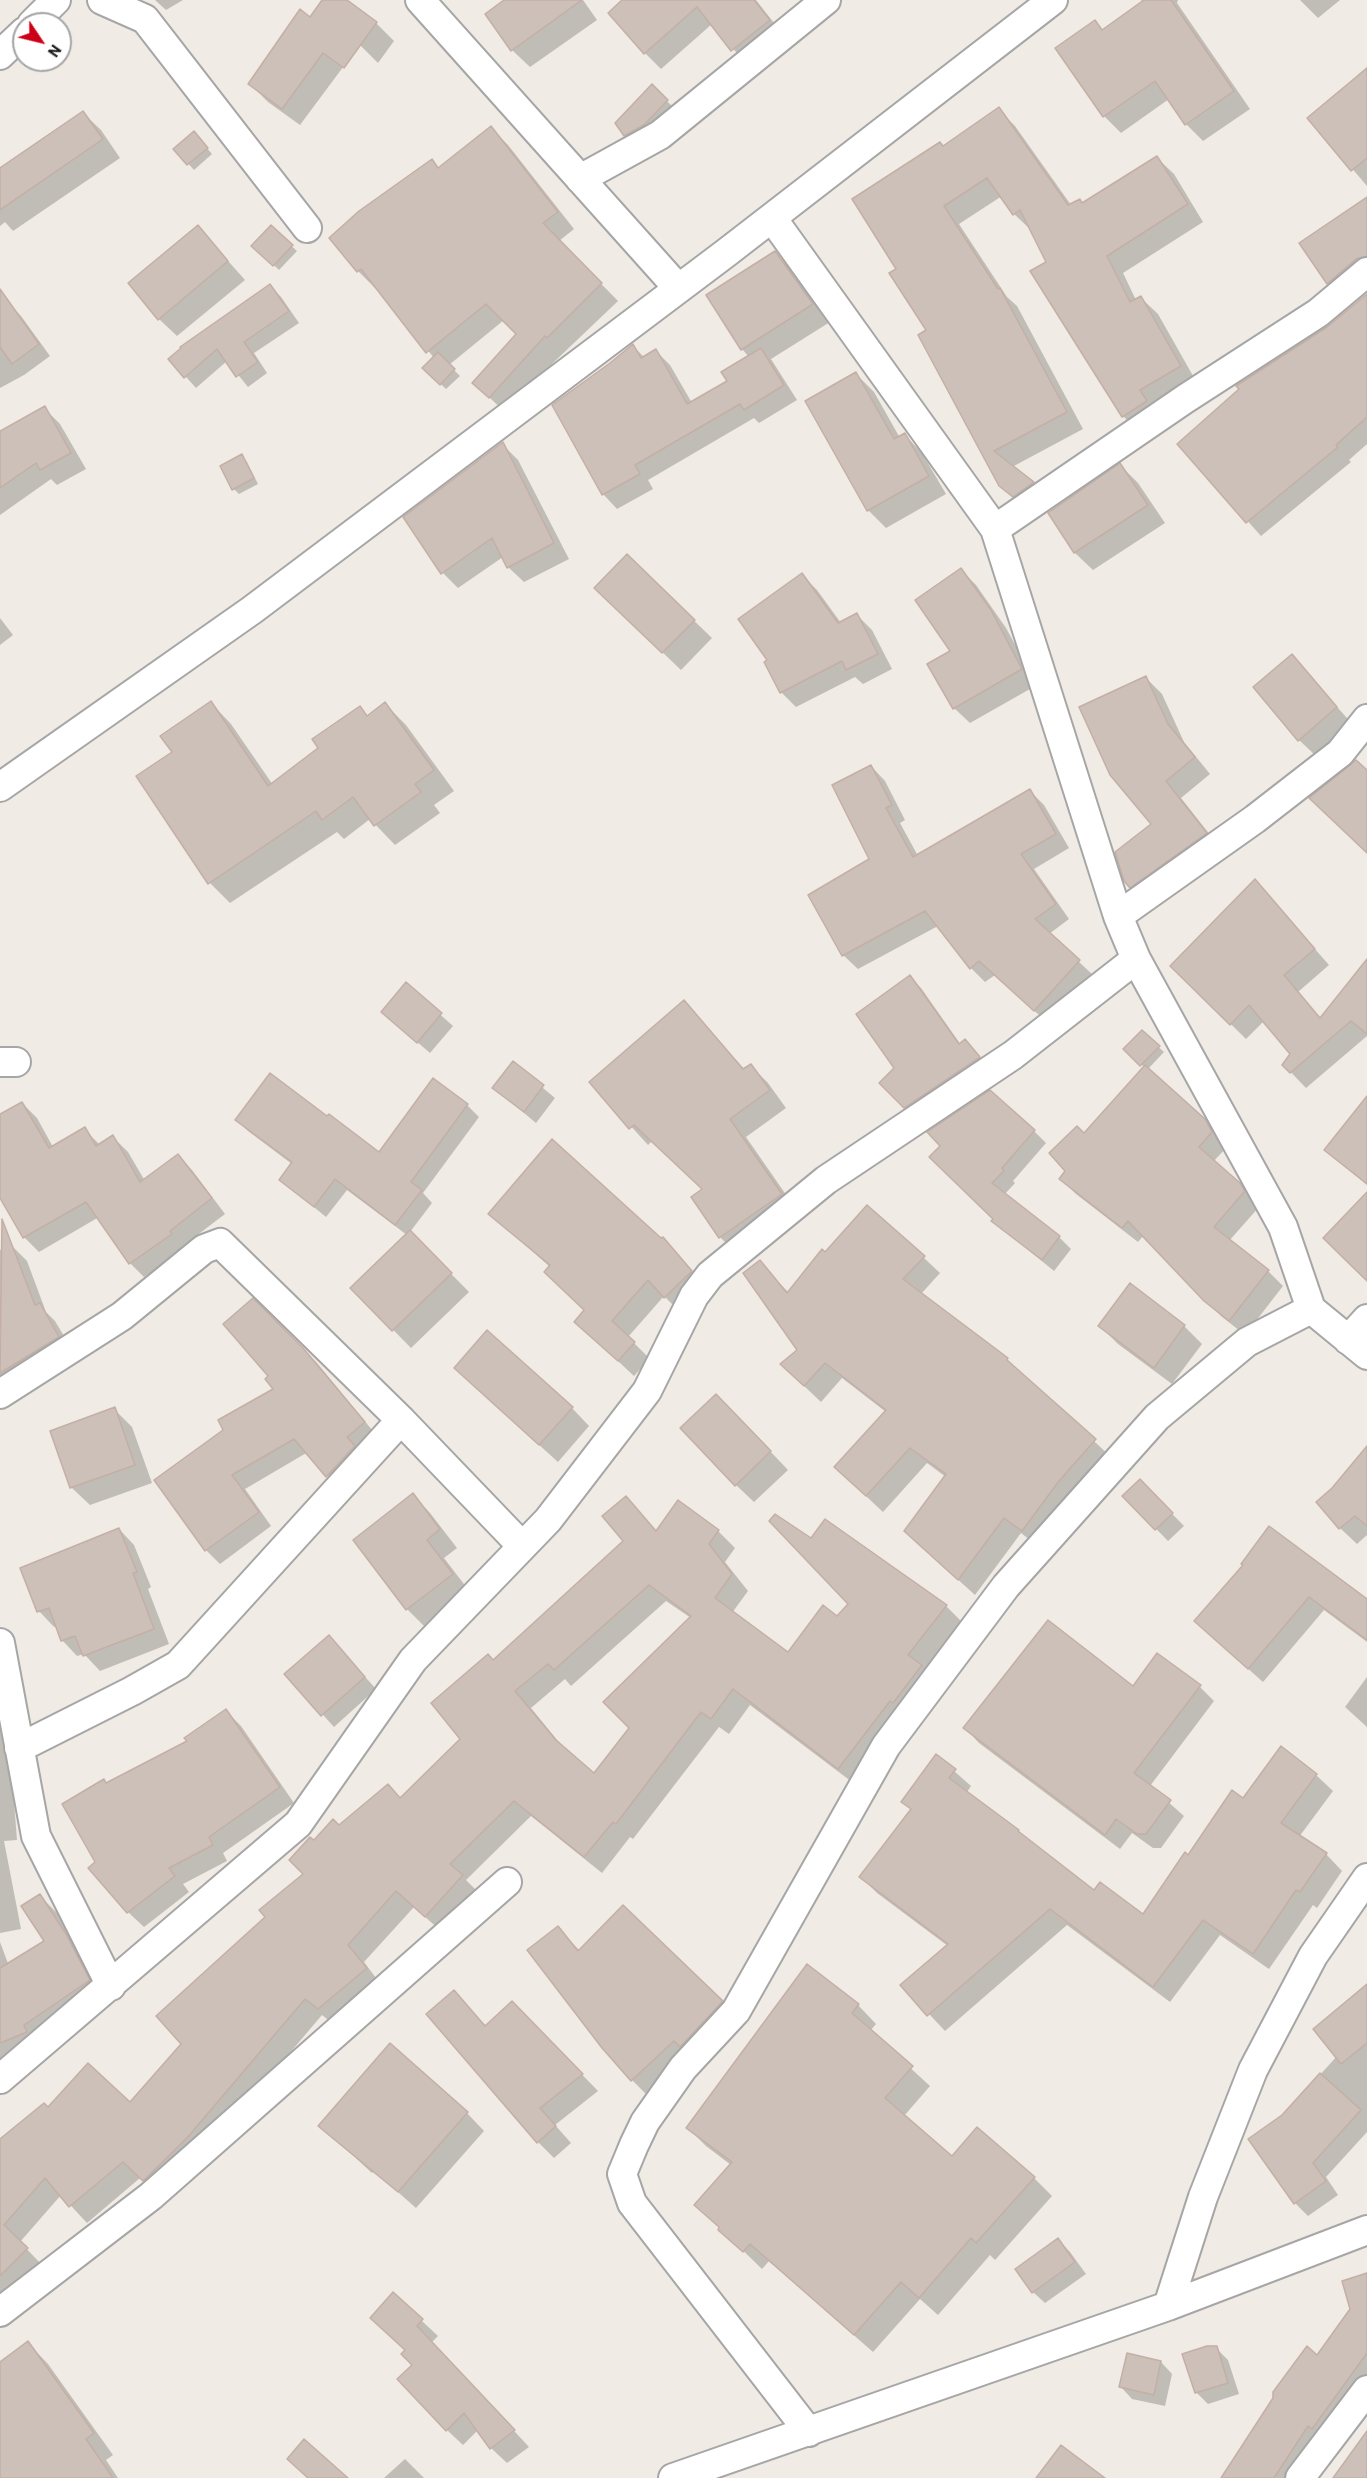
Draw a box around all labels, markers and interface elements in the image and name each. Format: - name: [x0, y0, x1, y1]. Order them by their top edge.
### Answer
- north arrow: [12, 12, 72, 72]
- text: N: [45, 42, 66, 61]

